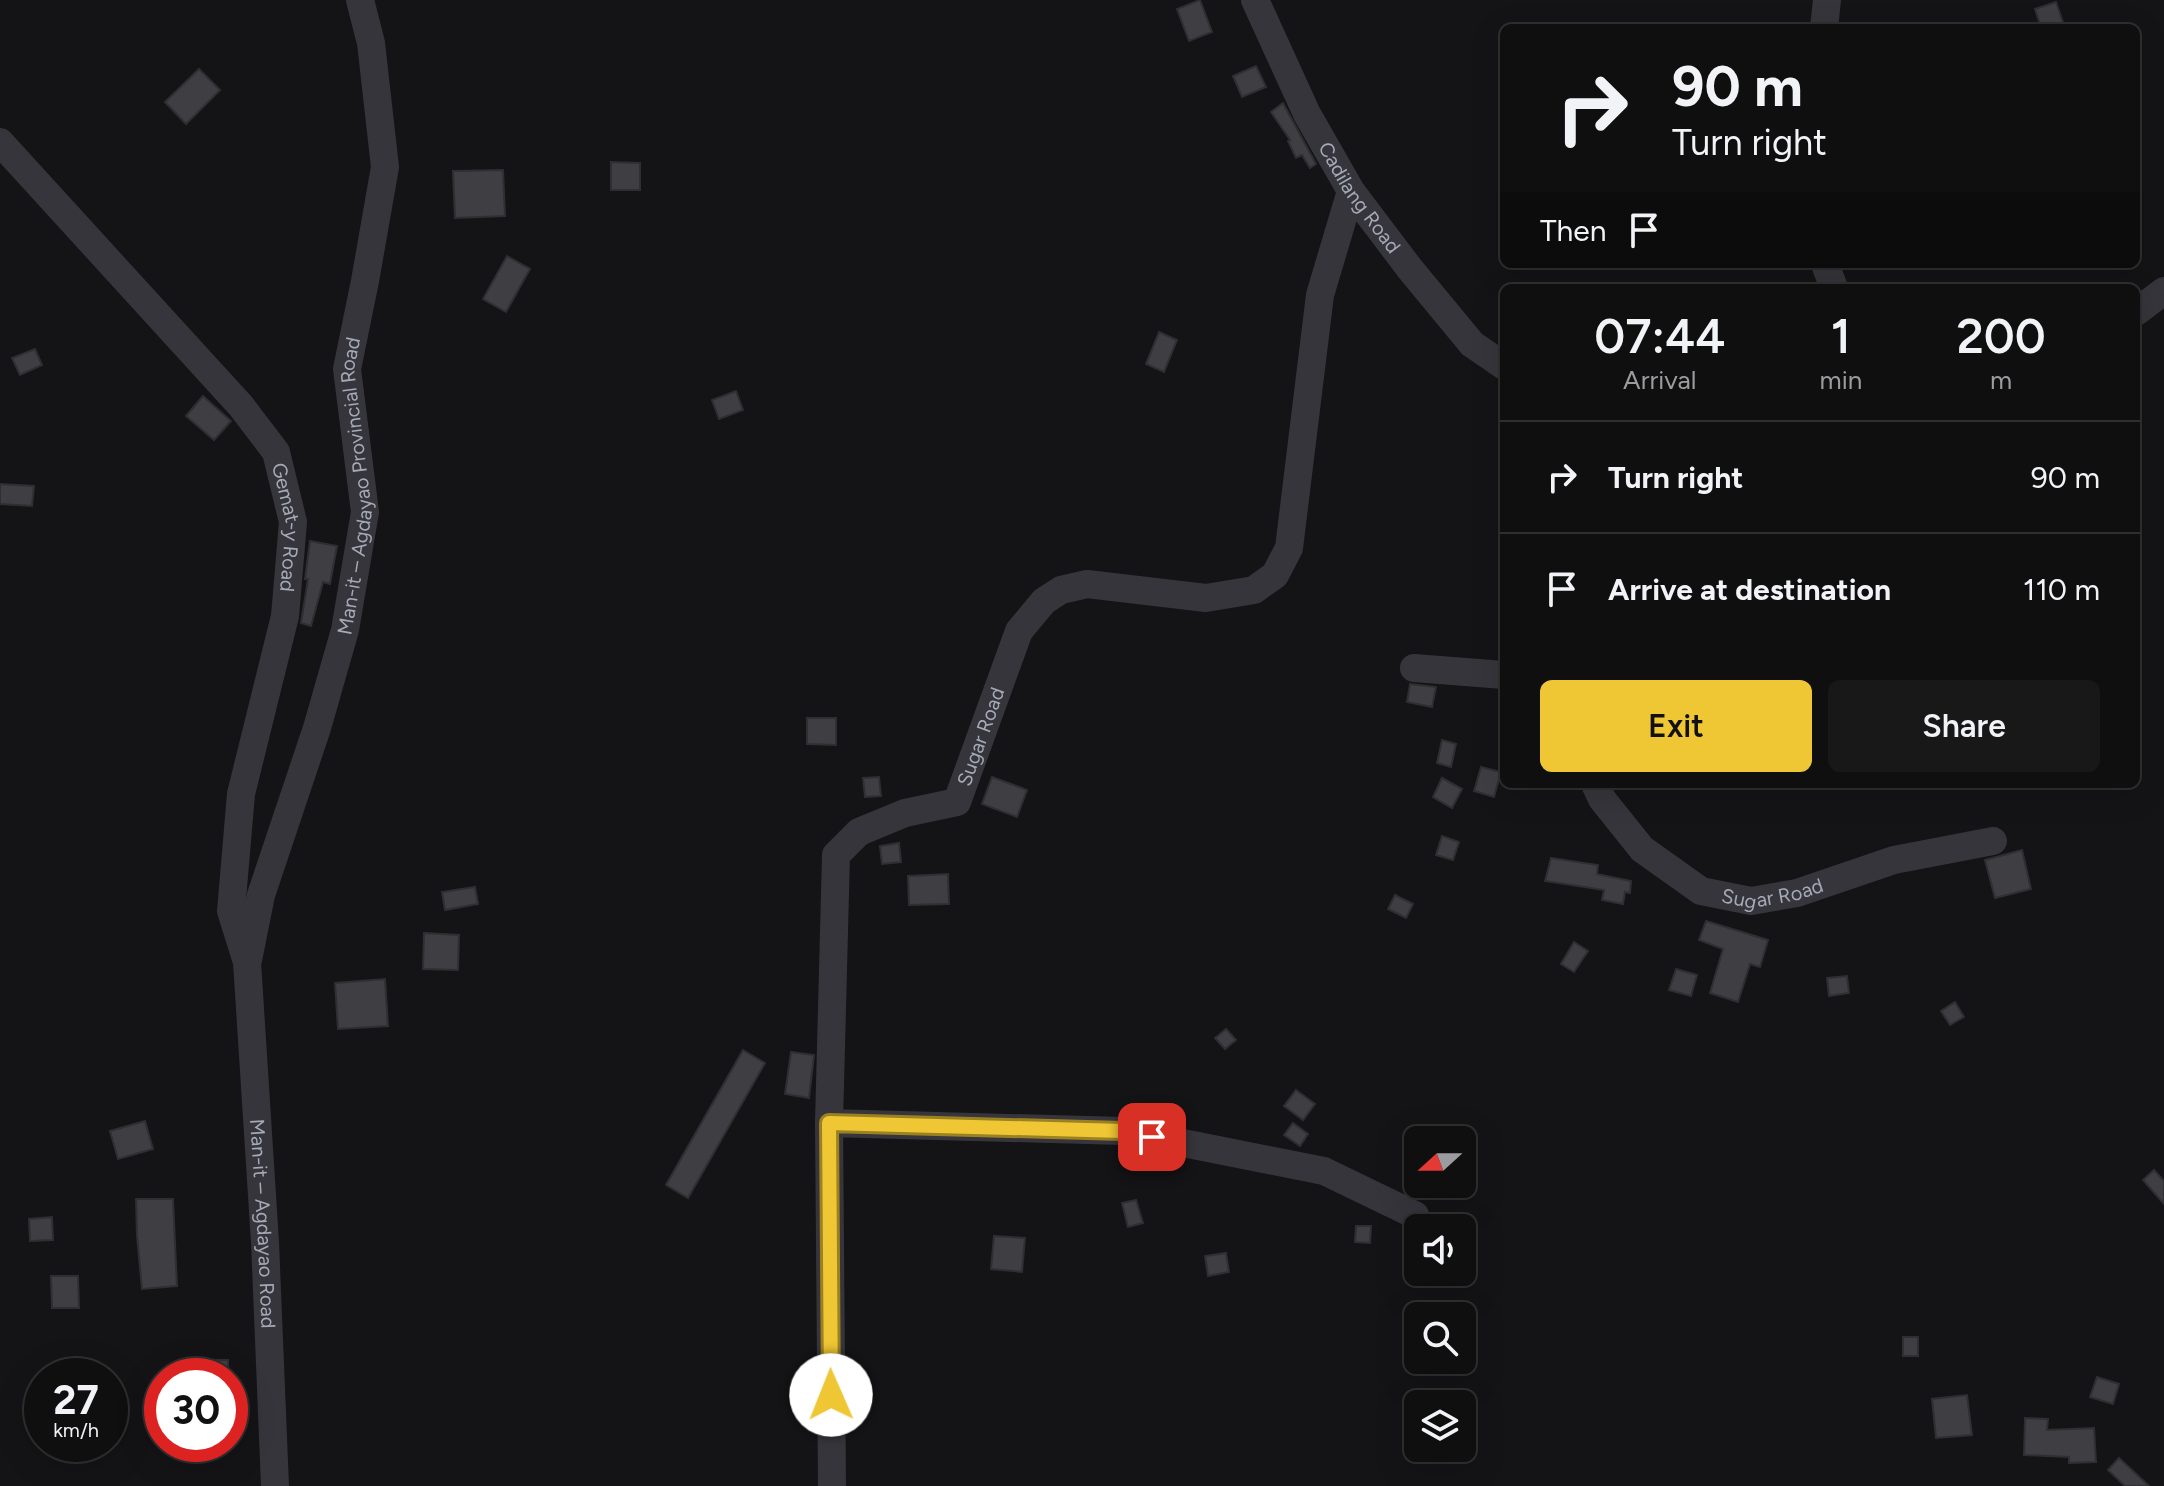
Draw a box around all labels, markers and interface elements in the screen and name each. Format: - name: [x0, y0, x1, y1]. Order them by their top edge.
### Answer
- text: 90 m: [1672, 53, 1803, 120]
- icon: right: [1540, 56, 1644, 160]
- text: Turn right: [1672, 121, 1827, 164]
- street label: Cadilang Road: [1313, 137, 1406, 258]
- icon: arrive: [1622, 208, 1666, 252]
- text: Then: [1540, 212, 1606, 249]
- text: 07:44: [1594, 307, 1725, 365]
- text: 1: [1831, 307, 1851, 365]
- text: 200: [1956, 307, 2046, 365]
- street label: Man-it – Agdayao Provincial Road: [332, 335, 377, 637]
- text: Arrival: [1623, 364, 1696, 396]
- text: min: [1820, 364, 1862, 396]
- text: m: [1990, 364, 2012, 396]
- icon: right: [1540, 455, 1584, 499]
- text: Turn right: [1608, 459, 1743, 496]
- text: 90 m: [2031, 459, 2100, 496]
- street label: Gemat-y Road: [267, 460, 305, 593]
- icon: arrive: [1540, 567, 1584, 611]
- text: Arrive at destination: [1608, 571, 1891, 608]
- text: 110 m: [2023, 571, 2100, 608]
- button: Exit: [1540, 680, 1812, 772]
- button: Share: [1828, 680, 2100, 772]
- street label: Sugar Road: [952, 684, 1010, 789]
- street label: Sugar Road: [1720, 873, 1826, 914]
- pin: [1118, 1103, 1186, 1171]
- icon: arrive: [1130, 1115, 1174, 1159]
- street label: Man-it – Agdayao Road: [245, 1118, 281, 1329]
- north arrow: [1404, 1126, 1476, 1198]
- map controls: [1404, 1126, 1476, 1462]
- button: sound: [1404, 1214, 1476, 1286]
- button: search: [1404, 1302, 1476, 1374]
- position arrow: [789, 1353, 873, 1437]
- speed limit sign: 30: [144, 1358, 248, 1462]
- text: 27: [53, 1376, 99, 1424]
- button: layers: [1404, 1390, 1476, 1462]
- text: km/h: [53, 1418, 99, 1442]

